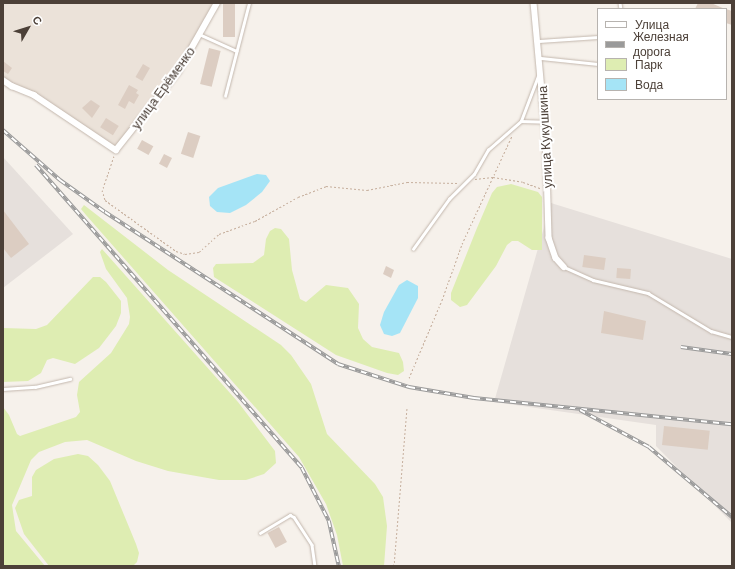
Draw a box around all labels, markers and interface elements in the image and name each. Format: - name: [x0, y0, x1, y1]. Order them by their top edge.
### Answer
- north arrow: [8, 8, 48, 48]
- legend: [597, 8, 727, 100]
- text: С: [30, 13, 45, 27]
- text: Улица: [635, 17, 669, 31]
- text: Железная дорога: [633, 29, 689, 58]
- street label: улица Ерёменко: [128, 44, 198, 132]
- text: Парк: [635, 57, 662, 71]
- text: Вода: [635, 77, 663, 91]
- street label: улица Кукушкина: [535, 85, 555, 189]

